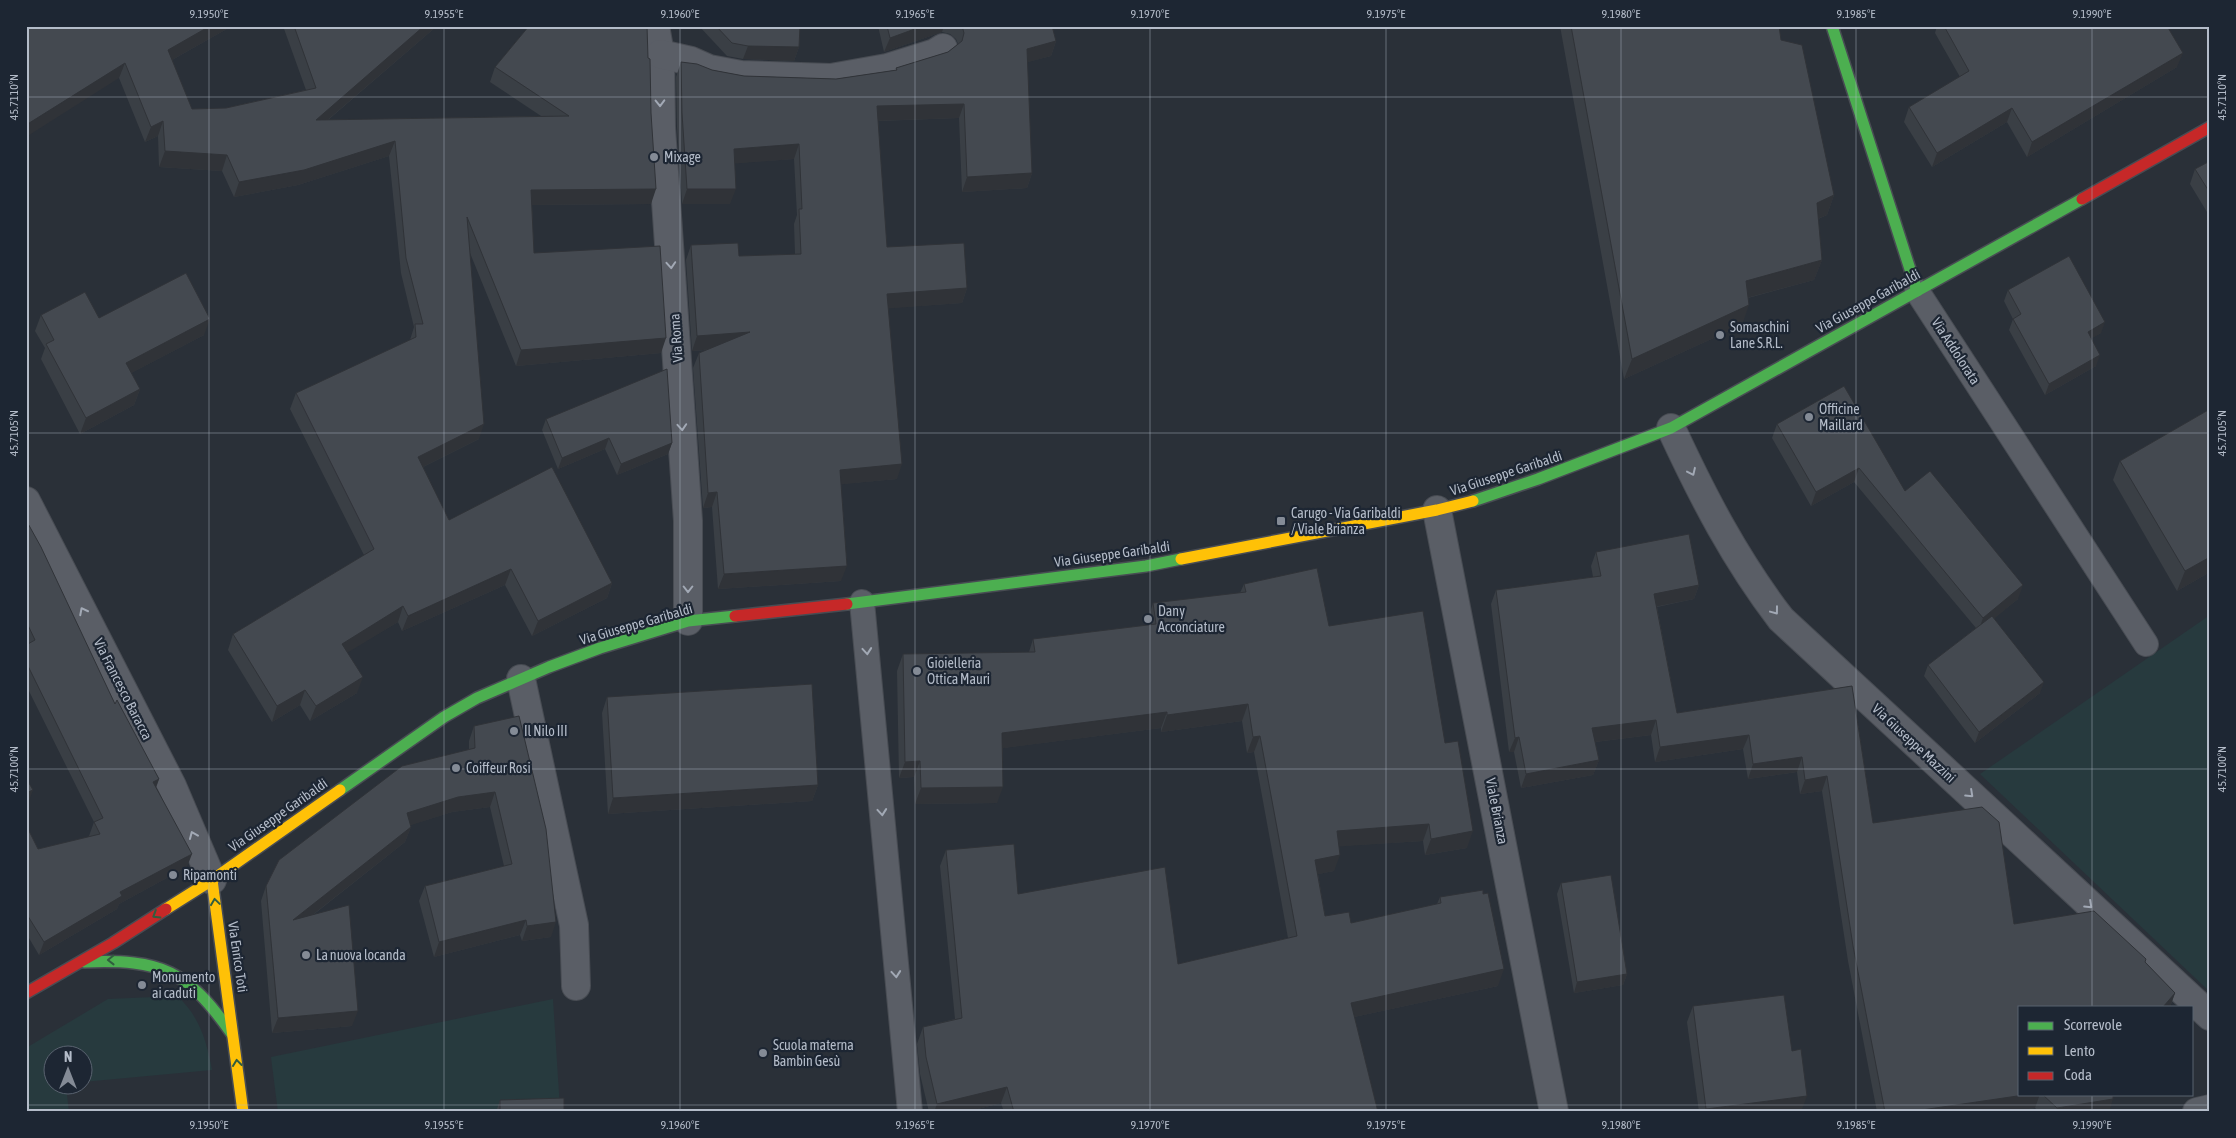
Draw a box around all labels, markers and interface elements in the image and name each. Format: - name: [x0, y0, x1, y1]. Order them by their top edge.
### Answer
- text: 9.1950°E: [190, 7, 228, 21]
- text: 9.1955°E: [425, 7, 463, 21]
- text: 9.1960°E: [661, 7, 699, 21]
- text: 9.1965°E: [896, 7, 934, 21]
- text: 9.1970°E: [1131, 7, 1169, 21]
- text: 9.1975°E: [1367, 7, 1405, 21]
- text: 9.1980°E: [1602, 7, 1640, 21]
- text: 9.1985°E: [1837, 7, 1875, 21]
- text: 9.1990°E: [2073, 7, 2111, 21]
- text: 45.7110°N: [7, 74, 21, 120]
- text: 45.7110°N: [2215, 74, 2229, 120]
- one-way arrow: [655, 99, 666, 107]
- place label: Mixage: [664, 149, 701, 165]
- marker: Mixage: [648, 151, 660, 163]
- one-way arrow: [665, 261, 676, 269]
- street label: Via Giuseppe Garibaldi: [1813, 266, 1923, 336]
- street label: Via Roma: [666, 313, 686, 363]
- street label: Via Addolorata: [1929, 315, 1983, 387]
- place label: Somaschini Lane S.R.L.: [1730, 319, 1789, 351]
- marker: Somaschini Lane S.R.L.: [1714, 329, 1726, 341]
- place label: Officine Maillard: [1819, 401, 1863, 433]
- text: 45.7105°N: [7, 410, 21, 456]
- text: 45.7105°N: [2215, 410, 2229, 456]
- marker: Officine Maillard: [1803, 411, 1815, 423]
- one-way arrow: [676, 423, 687, 431]
- street label: Via Giuseppe Garibaldi: [1448, 447, 1564, 499]
- one-way arrow: [1685, 467, 1696, 476]
- place label: Carugo - Via Garibaldi / Viale Brianza: [1291, 505, 1401, 537]
- marker: Carugo - Via Garibaldi / Viale Brianza: [1275, 515, 1287, 527]
- street label: Via Giuseppe Garibaldi: [1053, 538, 1171, 570]
- one-way arrow: [683, 586, 693, 593]
- street label: Via Giuseppe Garibaldi: [578, 600, 694, 648]
- place label: Dany Acconciature: [1158, 603, 1225, 635]
- one-way arrow: [1770, 605, 1778, 614]
- one-way arrow: [79, 607, 89, 616]
- marker: Dany Acconciature: [1142, 613, 1154, 625]
- street label: Via Francesco Baracca: [91, 636, 155, 742]
- one-way arrow: [861, 647, 872, 655]
- place label: Gioielleria Ottica Mauri: [927, 655, 990, 687]
- marker: Gioielleria Ottica Mauri: [911, 665, 923, 677]
- street label: Via Giuseppe Mazzini: [1869, 700, 1959, 786]
- place label: Il Nilo III: [524, 723, 567, 739]
- marker: Il Nilo III: [508, 725, 520, 737]
- text: 45.7100°N: [7, 746, 21, 792]
- text: 45.7100°N: [2215, 746, 2229, 792]
- place label: Coiffeur Rosi: [466, 760, 531, 776]
- marker: Coiffeur Rosi: [450, 762, 462, 774]
- street label: Via Giuseppe Garibaldi: [226, 775, 330, 855]
- street label: Viale Brianza: [1483, 776, 1511, 846]
- one-way arrow: [1965, 788, 1974, 797]
- one-way arrow: [876, 809, 887, 817]
- one-way arrow: [189, 831, 199, 840]
- place label: Ripamonti: [183, 867, 237, 883]
- marker: Ripamonti: [167, 869, 179, 881]
- one-way arrow: [210, 898, 221, 906]
- one-way arrow: [2084, 899, 2093, 908]
- one-way arrow: [152, 909, 161, 919]
- street label: Via Enrico Toti: [225, 921, 251, 993]
- place label: La nuova locanda: [316, 947, 406, 963]
- marker: La nuova locanda: [300, 949, 312, 961]
- one-way arrow: [107, 955, 115, 965]
- place label: Monumento ai caduti: [152, 969, 215, 1001]
- one-way arrow: [891, 970, 902, 978]
- marker: Monumento ai caduti: [136, 979, 148, 991]
- legend: [2018, 1006, 2194, 1096]
- text: Scorrevole: [2064, 1016, 2122, 1033]
- place label: Scuola materna Bambin Gesù: [773, 1037, 854, 1069]
- text: Lento: [2064, 1042, 2095, 1059]
- north arrow: [42, 1046, 92, 1096]
- marker: Scuola materna Bambin Gesù: [757, 1047, 769, 1059]
- text: N: [64, 1049, 72, 1065]
- one-way arrow: [232, 1059, 243, 1067]
- text: Coda: [2064, 1066, 2092, 1083]
- text: 9.1950°E: [190, 1118, 228, 1132]
- text: 9.1955°E: [425, 1118, 463, 1132]
- text: 9.1960°E: [661, 1118, 699, 1132]
- text: 9.1965°E: [896, 1118, 934, 1132]
- text: 9.1970°E: [1131, 1118, 1169, 1132]
- text: 9.1975°E: [1367, 1118, 1405, 1132]
- text: 9.1980°E: [1602, 1118, 1640, 1132]
- text: 9.1985°E: [1837, 1118, 1875, 1132]
- text: 9.1990°E: [2073, 1118, 2111, 1132]

